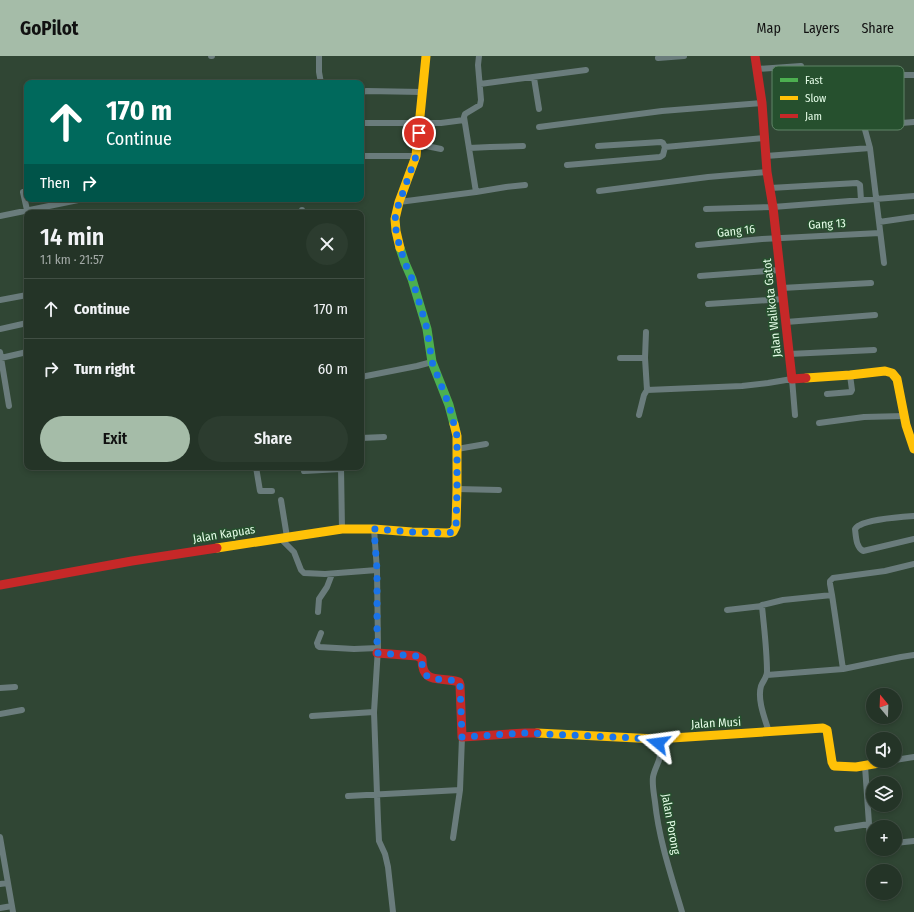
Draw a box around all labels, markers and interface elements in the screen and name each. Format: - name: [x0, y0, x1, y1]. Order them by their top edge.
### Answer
- text: GoPilot: [20, 17, 79, 40]
- text: Map: [757, 20, 781, 37]
- text: Layers: [803, 20, 839, 37]
- text: Share: [861, 20, 894, 37]
- legend: [772, 66, 904, 130]
- text: Fast: [805, 74, 823, 87]
- text: Slow: [805, 92, 826, 105]
- text: 170 m: [106, 94, 172, 127]
- icon: ahead: [40, 96, 92, 148]
- text: Jam: [805, 110, 822, 123]
- pin: [402, 116, 436, 150]
- icon: arrive: [408, 122, 430, 144]
- text: Continue: [106, 128, 172, 150]
- icon: right: [78, 172, 100, 194]
- text: Then: [40, 174, 70, 192]
- street label: Gang 13: [808, 216, 846, 232]
- street label: Gang 16: [716, 222, 756, 240]
- text: 14 min: [40, 223, 104, 251]
- button: close: [306, 223, 348, 265]
- text: 1.1 km · 21:57: [40, 252, 104, 267]
- street label: Jalan Walikota Gatot: [760, 258, 784, 358]
- icon: ahead: [40, 298, 62, 320]
- text: Continue: [74, 300, 130, 318]
- text: 170 m: [313, 300, 348, 318]
- icon: right: [40, 358, 62, 380]
- text: Turn right: [74, 360, 135, 378]
- text: 60 m: [318, 360, 348, 378]
- button: Exit: [40, 416, 190, 462]
- button: Share: [198, 416, 348, 462]
- street label: Jalan Kapuas: [192, 522, 256, 546]
- north arrow: [866, 688, 902, 724]
- map controls: [866, 688, 902, 900]
- street label: Jalan Musi: [691, 715, 741, 731]
- position arrow: [637, 722, 679, 764]
- button: sound: [866, 732, 902, 768]
- button: layers: [866, 776, 902, 812]
- street label: Jalan Porong: [659, 792, 683, 856]
- button: +: [866, 820, 902, 856]
- button: −: [866, 864, 902, 900]

